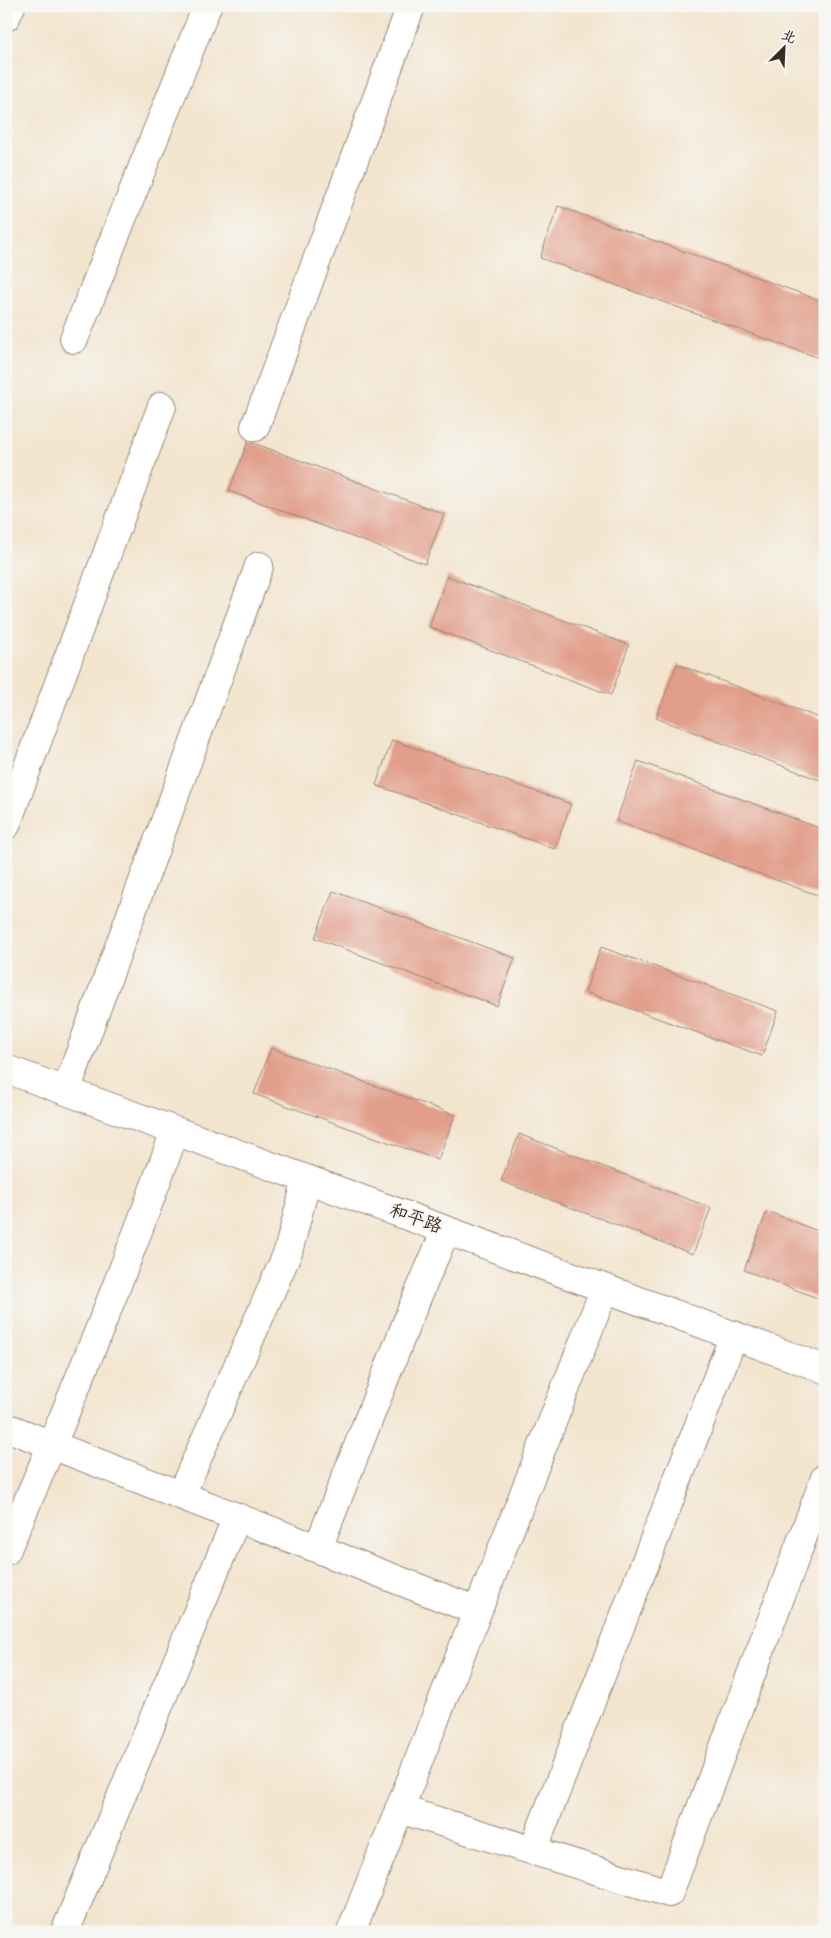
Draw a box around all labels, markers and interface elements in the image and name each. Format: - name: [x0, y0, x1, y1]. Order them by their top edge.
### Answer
- north arrow: [758, 22, 808, 72]
- text: 北: [779, 26, 799, 47]
- street label: 和平路: [387, 1198, 445, 1238]

